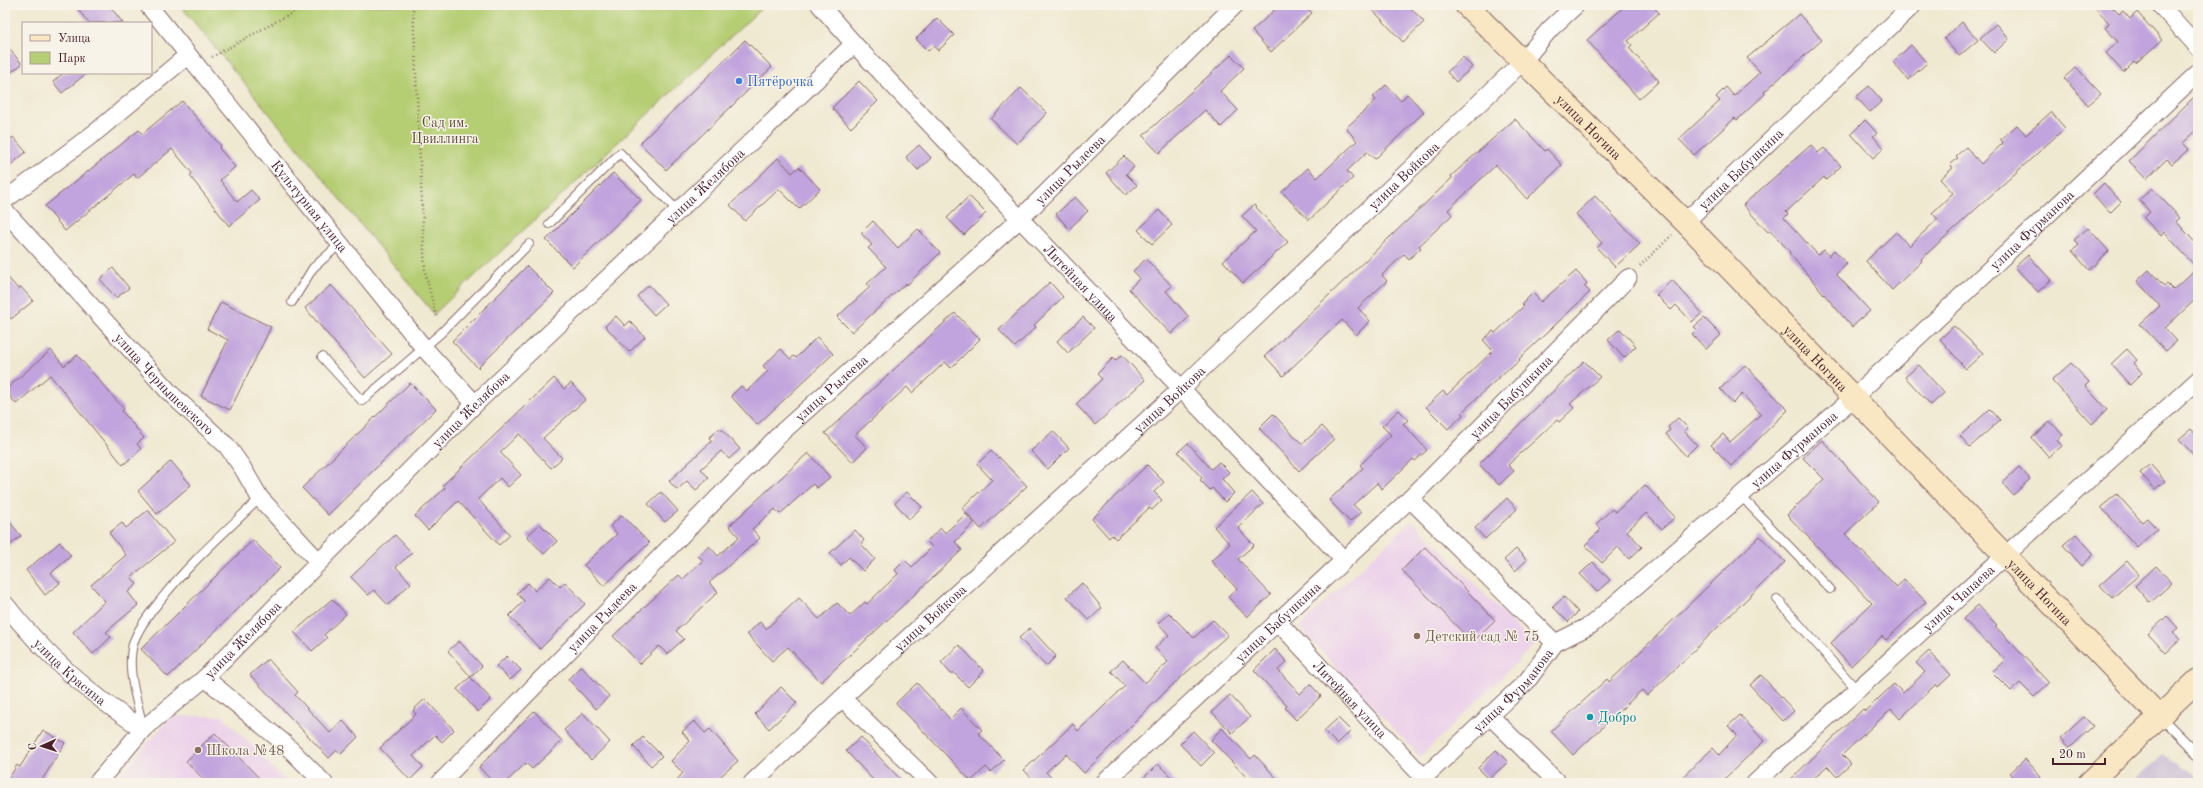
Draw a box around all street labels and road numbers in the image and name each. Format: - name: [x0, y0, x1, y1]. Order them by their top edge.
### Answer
- street label: улица Ногина: [1553, 92, 1624, 163]
- street label: улица Бабушкина: [1696, 126, 1786, 213]
- street label: улица Рылеева: [1033, 132, 1108, 207]
- street label: улица Войкова: [1366, 139, 1442, 213]
- street label: улица Желябова: [664, 146, 748, 227]
- street label: Культурная улица: [268, 158, 350, 255]
- street label: улица Фурманова: [1988, 188, 2077, 273]
- street label: Литейная улица: [1040, 242, 1120, 325]
- street label: улица Ногина: [1780, 323, 1850, 395]
- street label: улица Чернышевского: [111, 331, 216, 438]
- street label: улица Рылеева: [793, 353, 871, 425]
- street label: улица Бабушкина: [1468, 353, 1555, 442]
- street label: улица Войкова: [1132, 364, 1208, 436]
- street label: улица Желябова: [430, 369, 513, 451]
- street label: улица Фурманова: [1748, 409, 1841, 491]
- street label: улица Ногина: [2004, 557, 2074, 629]
- street label: улица Чапаева: [1920, 563, 1998, 635]
- street label: улица Рылеева: [565, 580, 640, 655]
- street label: улица Бабушкина: [1233, 580, 1324, 665]
- street label: улица Войкова: [892, 582, 969, 654]
- street label: улица Желябова: [203, 599, 284, 682]
- street label: улица Красина: [30, 636, 108, 709]
- street label: улица Фурманова: [1471, 646, 1556, 735]
- street label: Литейная улица: [1310, 658, 1389, 741]

